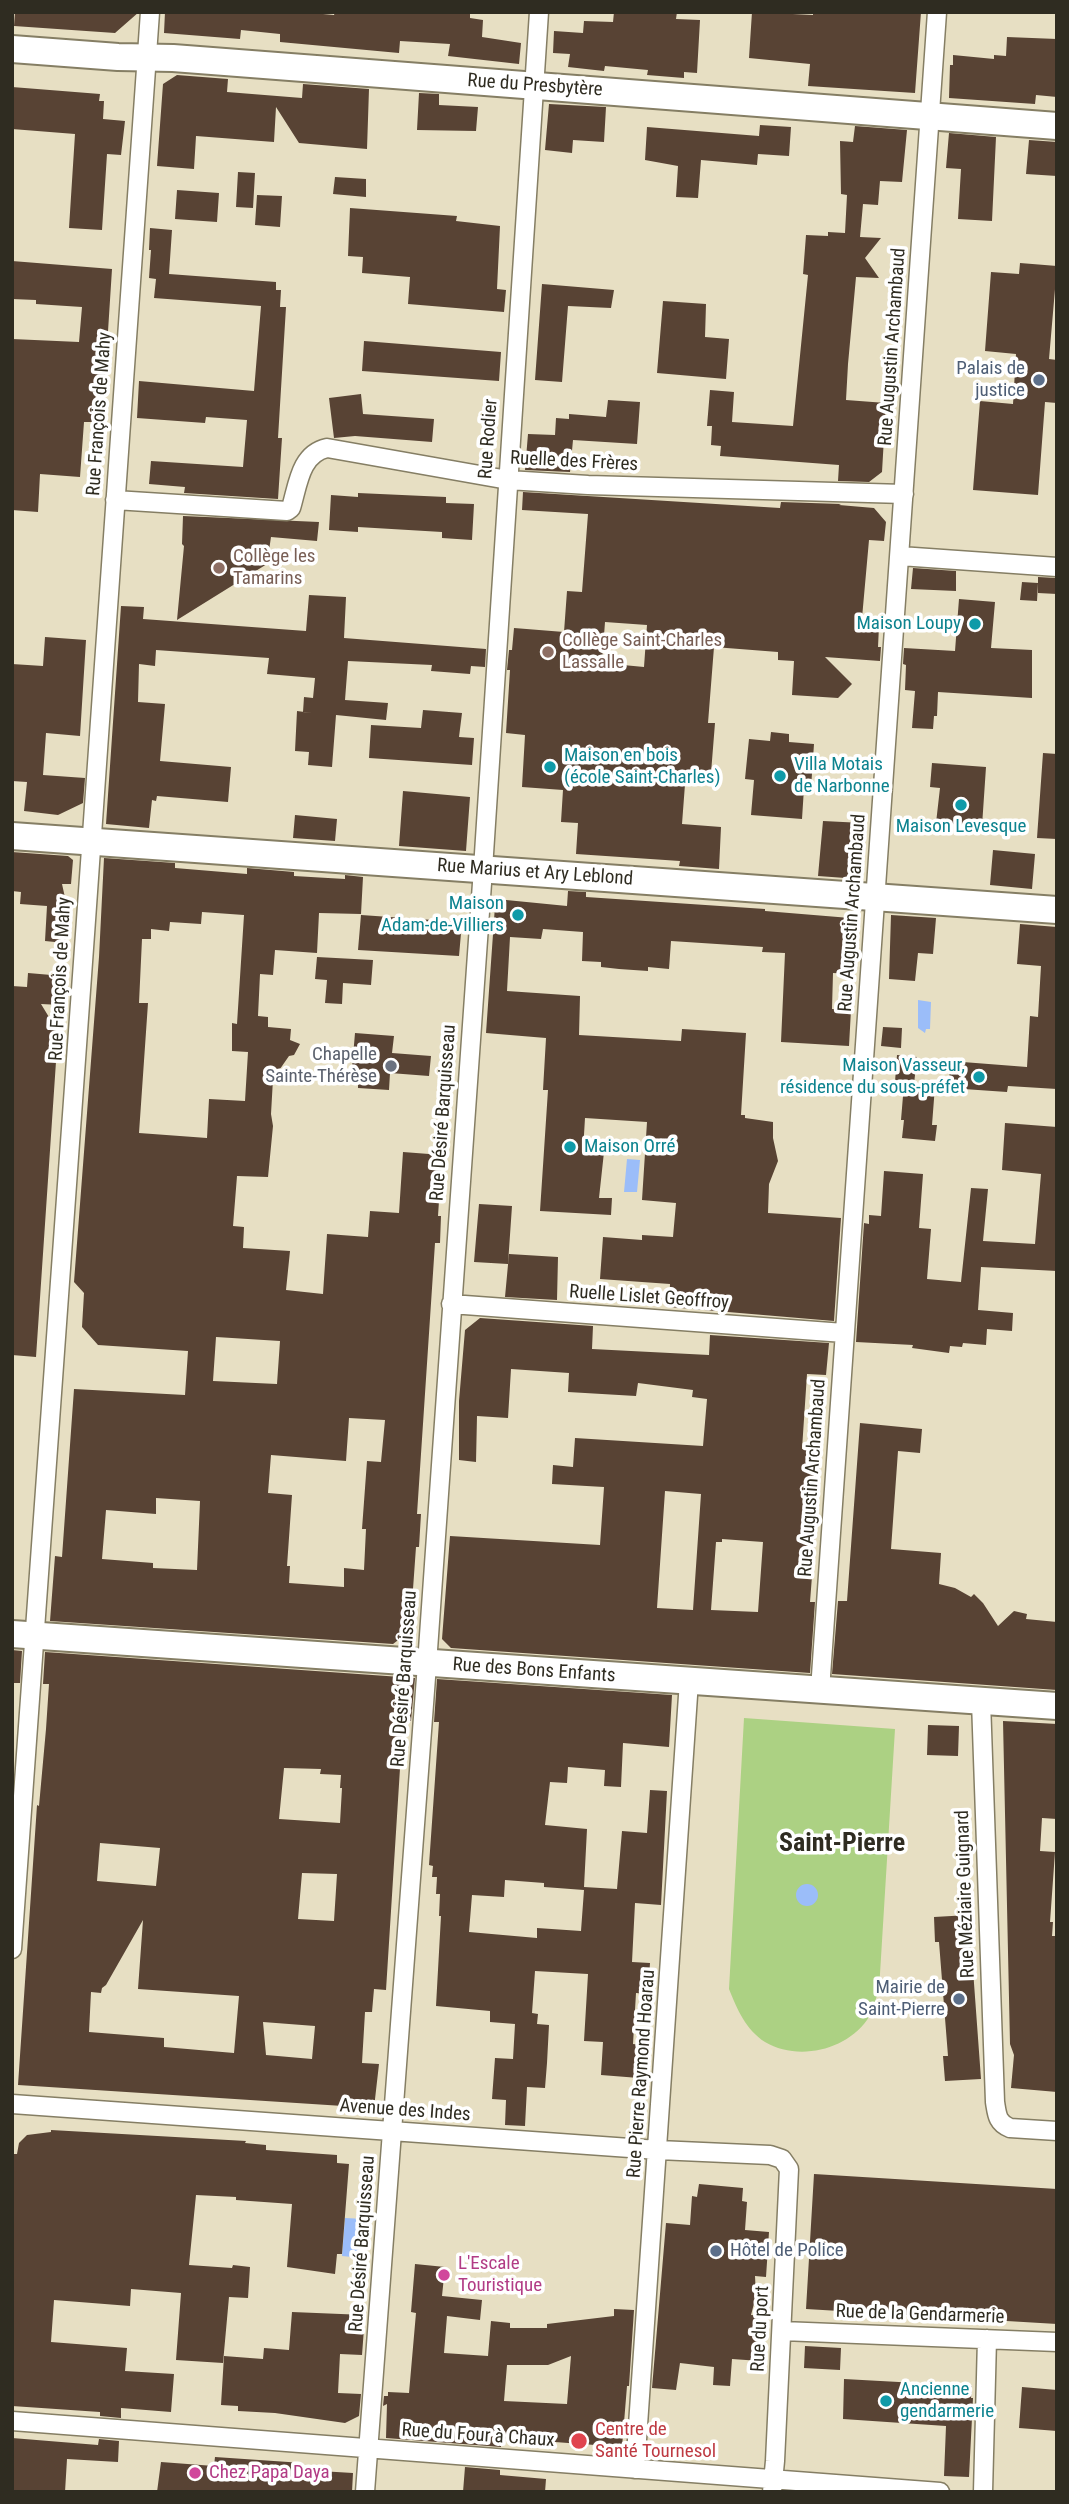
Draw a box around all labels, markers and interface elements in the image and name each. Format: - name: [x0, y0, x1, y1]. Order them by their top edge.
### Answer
- street label: Rue du Presbytère: [467, 70, 603, 102]
- street label: Rue Augustin Archambaud: [875, 247, 911, 447]
- street label: Rue François de Mahy: [83, 331, 117, 497]
- place label: Palais de justice: [956, 358, 1025, 402]
- marker: Palais de justice: [1031, 372, 1047, 388]
- street label: Rue Rodier: [475, 398, 503, 480]
- street label: Ruelle des Frères: [509, 447, 639, 477]
- place label: Collège les Tamarins: [233, 546, 316, 590]
- marker: Collège les Tamarins: [211, 560, 227, 576]
- place label: Maison Loupy: [856, 613, 961, 635]
- marker: Maison Loupy: [967, 616, 983, 632]
- place label: Collège Saint-Charles Lassalle: [562, 630, 722, 674]
- marker: Collège Saint-Charles Lassalle: [540, 644, 556, 660]
- place label: Maison en bois (école Saint-Charles): [564, 745, 720, 789]
- place label: Villa Motais de Narbonne: [794, 754, 890, 798]
- marker: Maison en bois (école Saint-Charles): [542, 759, 558, 775]
- marker: Villa Motais de Narbonne: [772, 768, 788, 784]
- marker: Maison Levesque: [953, 797, 969, 813]
- street label: Rue Augustin Archambaud: [835, 813, 871, 1013]
- place label: Maison Levesque: [896, 816, 1026, 838]
- street label: Rue Marius et Ary Leblond: [436, 855, 634, 891]
- place label: Maison Adam-de-Villiers: [381, 893, 504, 937]
- street label: Rue François de Mahy: [45, 896, 77, 1062]
- marker: Maison Adam-de-Villiers: [510, 907, 526, 923]
- street label: Rue Désiré Barquisseau: [426, 1024, 462, 1202]
- place label: Chapelle Sainte-Thérèse: [265, 1044, 377, 1088]
- place label: Maison Vasseur, résidence du sous-préfet: [780, 1055, 965, 1099]
- marker: Chapelle Sainte-Thérèse: [383, 1058, 399, 1074]
- marker: Maison Vasseur, résidence du sous-préfet: [971, 1069, 987, 1085]
- place label: Maison Orré: [584, 1136, 675, 1158]
- marker: Maison Orré: [562, 1139, 578, 1155]
- street label: Ruelle Lislet Geoffroy: [568, 1281, 730, 1315]
- street label: Rue Augustin Archambaud: [795, 1378, 831, 1578]
- street label: Rue Désiré Barquisseau: [387, 1590, 423, 1768]
- street label: Rue des Bons Enfants: [452, 1654, 616, 1688]
- street label: Rue Méziaire Guignard: [952, 1809, 980, 1979]
- district label: Saint-Pierre: [779, 1828, 905, 1860]
- street label: Rue Pierre Raymond Hoarau: [623, 1969, 661, 2179]
- place label: Mairie de Saint-Pierre: [858, 1977, 945, 2021]
- marker: Mairie de Saint-Pierre: [951, 1991, 967, 2007]
- street label: Avenue des Indes: [339, 2095, 471, 2127]
- street label: Rue Désiré Barquisseau: [345, 2155, 381, 2333]
- place label: Hôtel de Police: [730, 2240, 844, 2262]
- marker: Hôtel de Police: [708, 2243, 724, 2259]
- place label: L'Escale Touristique: [458, 2253, 542, 2297]
- marker: L'Escale Touristique: [436, 2267, 452, 2283]
- street label: Rue du port: [747, 2285, 775, 2373]
- street label: Rue de la Gendarmerie: [835, 2301, 1005, 2329]
- place label: Ancienne gendarmerie: [900, 2379, 994, 2423]
- marker: Ancienne gendarmerie: [878, 2393, 894, 2409]
- street label: Rue du Four à Chaux: [401, 2419, 555, 2453]
- place label: Centre de Santé Tournesol: [595, 2419, 716, 2463]
- marker: Centre de Santé Tournesol: [569, 2431, 589, 2451]
- place label: Chez Papa Daya: [209, 2462, 330, 2484]
- marker: Chez Papa Daya: [187, 2465, 203, 2481]

